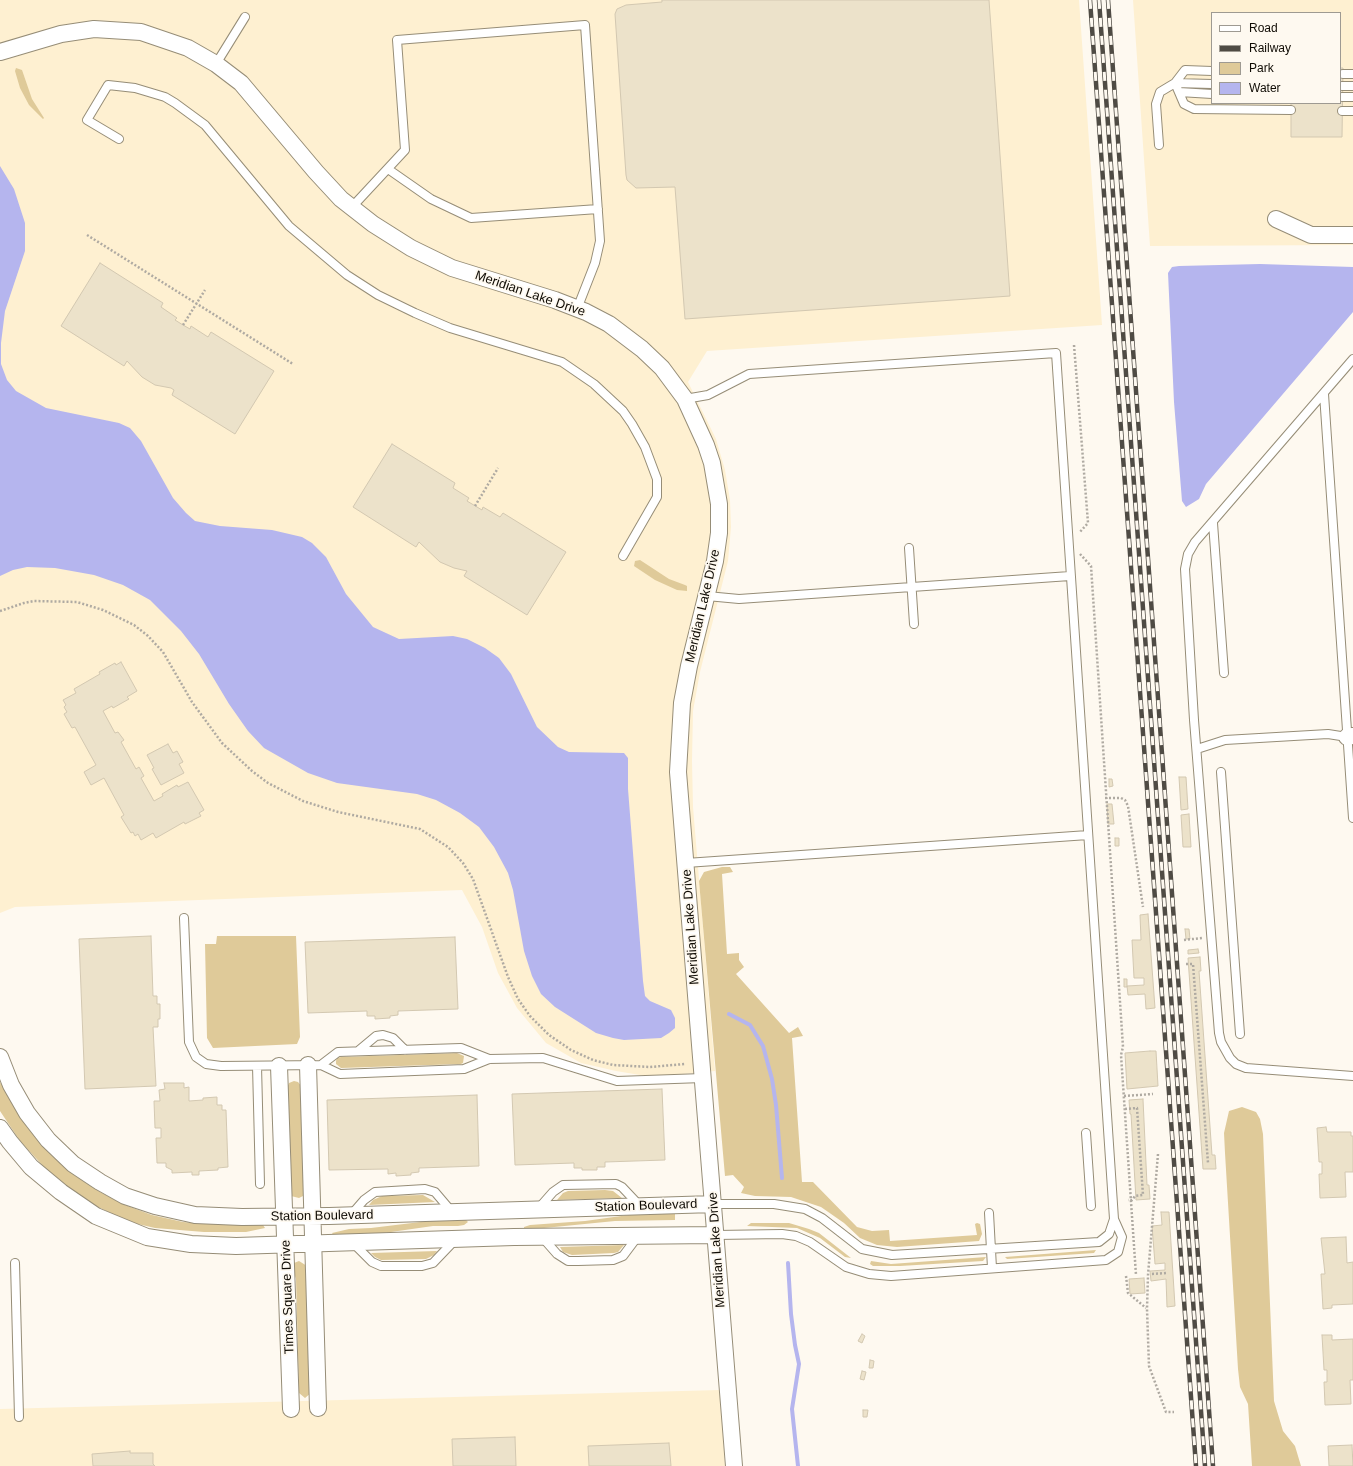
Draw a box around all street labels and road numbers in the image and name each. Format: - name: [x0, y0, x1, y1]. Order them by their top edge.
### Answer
- street label: Meridian Lake Drive: [473, 268, 587, 320]
- street label: Meridian Lake Drive: [682, 548, 724, 664]
- street label: Meridian Lake Drive: [679, 869, 703, 985]
- street label: Meridian Lake Drive: [705, 1192, 729, 1308]
- street label: Station Boulevard: [594, 1196, 698, 1216]
- street label: Station Boulevard: [271, 1207, 373, 1225]
- street label: Times Square Drive: [278, 1240, 298, 1354]

